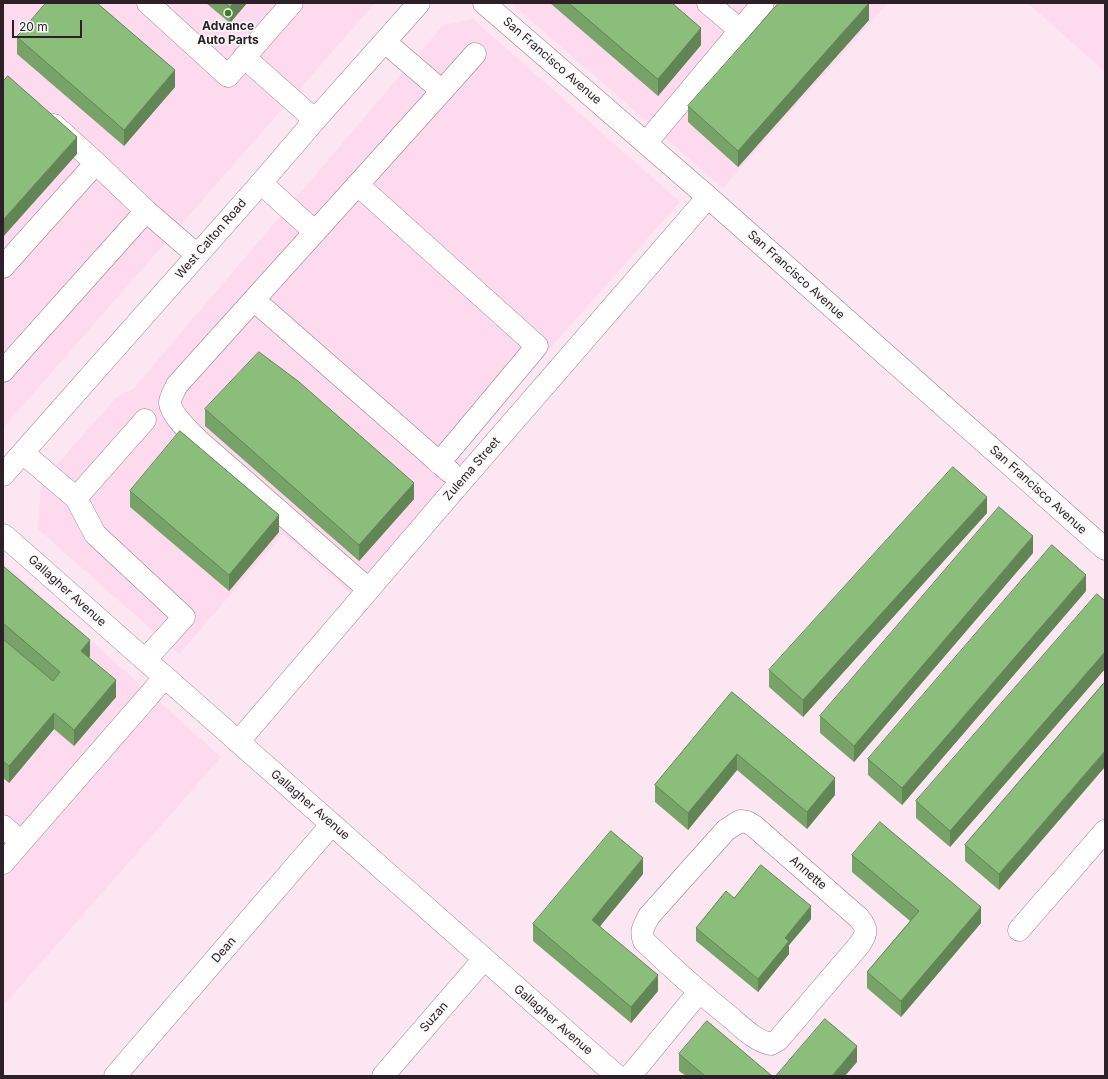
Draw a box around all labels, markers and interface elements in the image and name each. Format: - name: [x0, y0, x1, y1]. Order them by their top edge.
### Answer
- marker: Advance Auto Parts: [223, 8, 233, 18]
- scale bar: [14, 12, 84, 38]
- street label: San Francisco Avenue: [500, 14, 604, 108]
- text: 20 m: [19, 19, 48, 34]
- place label: Advance Auto Parts: [197, 19, 259, 47]
- street label: West Calton Road: [172, 196, 250, 282]
- street label: San Francisco Avenue: [744, 228, 848, 322]
- street label: Zulema Street: [441, 434, 503, 504]
- street label: San Francisco Avenue: [986, 443, 1090, 537]
- street label: Gallagher Avenue: [25, 552, 109, 630]
- street label: Gallagher Avenue: [268, 767, 352, 843]
- street label: Annette: [787, 853, 829, 893]
- street label: Dean: [209, 934, 239, 966]
- street label: Gallagher Avenue: [511, 982, 595, 1058]
- street label: Suzan: [417, 999, 451, 1035]

